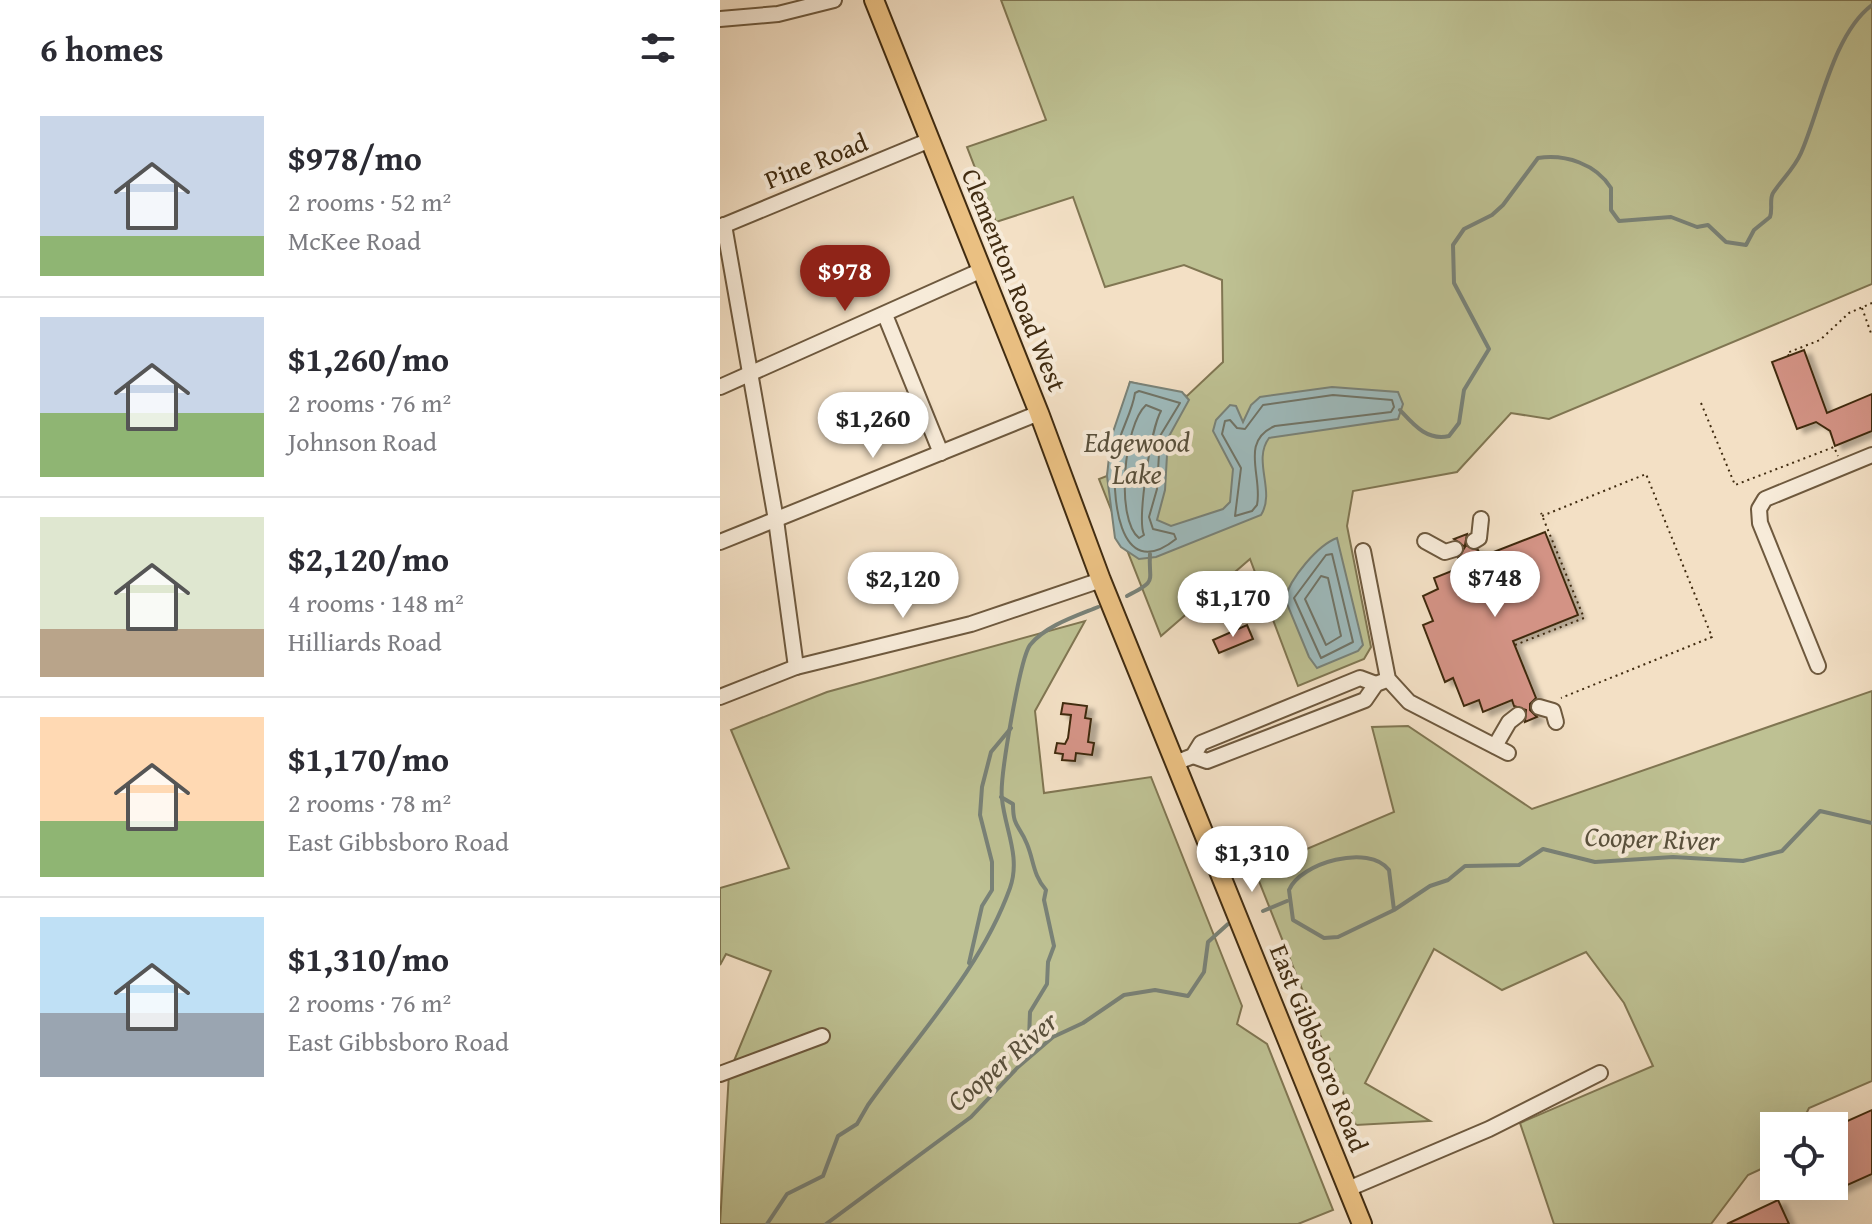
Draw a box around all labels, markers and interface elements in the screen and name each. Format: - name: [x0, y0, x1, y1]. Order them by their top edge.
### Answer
- text: 6 homes: [40, 24, 164, 73]
- icon: filters: [636, 26, 680, 70]
- street label: Pine Road: [758, 122, 873, 199]
- text: $978/mo: [288, 133, 422, 182]
- icon: home: [104, 148, 200, 244]
- street label: Clementon Road West: [952, 162, 1077, 397]
- text: 2 rooms · 52 m²: [288, 182, 451, 221]
- text: McKee Road: [288, 221, 421, 260]
- pin: $978: [798, 245, 892, 313]
- text: $978: [818, 251, 872, 290]
- text: $1,260/mo: [288, 334, 449, 383]
- icon: home: [104, 349, 200, 445]
- text: 2 rooms · 76 m²: [288, 383, 451, 422]
- pin: $1,260: [808, 392, 938, 460]
- text: $1,260: [836, 398, 910, 437]
- water label: Edgewood Lake: [1083, 421, 1190, 494]
- text: Johnson Road: [288, 422, 437, 461]
- text: $2,120/mo: [288, 534, 449, 583]
- icon: home: [104, 549, 200, 645]
- pin: $748: [1448, 551, 1542, 619]
- pin: $2,120: [838, 552, 968, 620]
- text: $748: [1468, 557, 1522, 596]
- text: $2,120: [866, 558, 940, 597]
- pin: $1,170: [1168, 571, 1298, 639]
- text: $1,170: [1196, 577, 1270, 616]
- text: 4 rooms · 148 m²: [288, 583, 464, 622]
- text: Hilliards Road: [288, 622, 442, 661]
- text: $1,170/mo: [288, 734, 449, 783]
- icon: home: [104, 749, 200, 845]
- text: 2 rooms · 78 m²: [288, 783, 451, 822]
- water label: Cooper River: [1584, 815, 1722, 860]
- text: East Gibbsboro Road: [288, 822, 509, 861]
- pin: $1,310: [1187, 826, 1317, 894]
- text: $1,310: [1215, 832, 1289, 871]
- text: $1,310/mo: [288, 934, 449, 983]
- street label: East Gibbsboro Road: [1260, 938, 1379, 1158]
- icon: home: [104, 949, 200, 1045]
- text: 2 rooms · 76 m²: [288, 983, 451, 1022]
- water label: Cooper River: [937, 1000, 1067, 1120]
- text: East Gibbsboro Road: [288, 1022, 509, 1061]
- map controls: [1760, 1112, 1848, 1200]
- button: locate: [1760, 1112, 1848, 1200]

